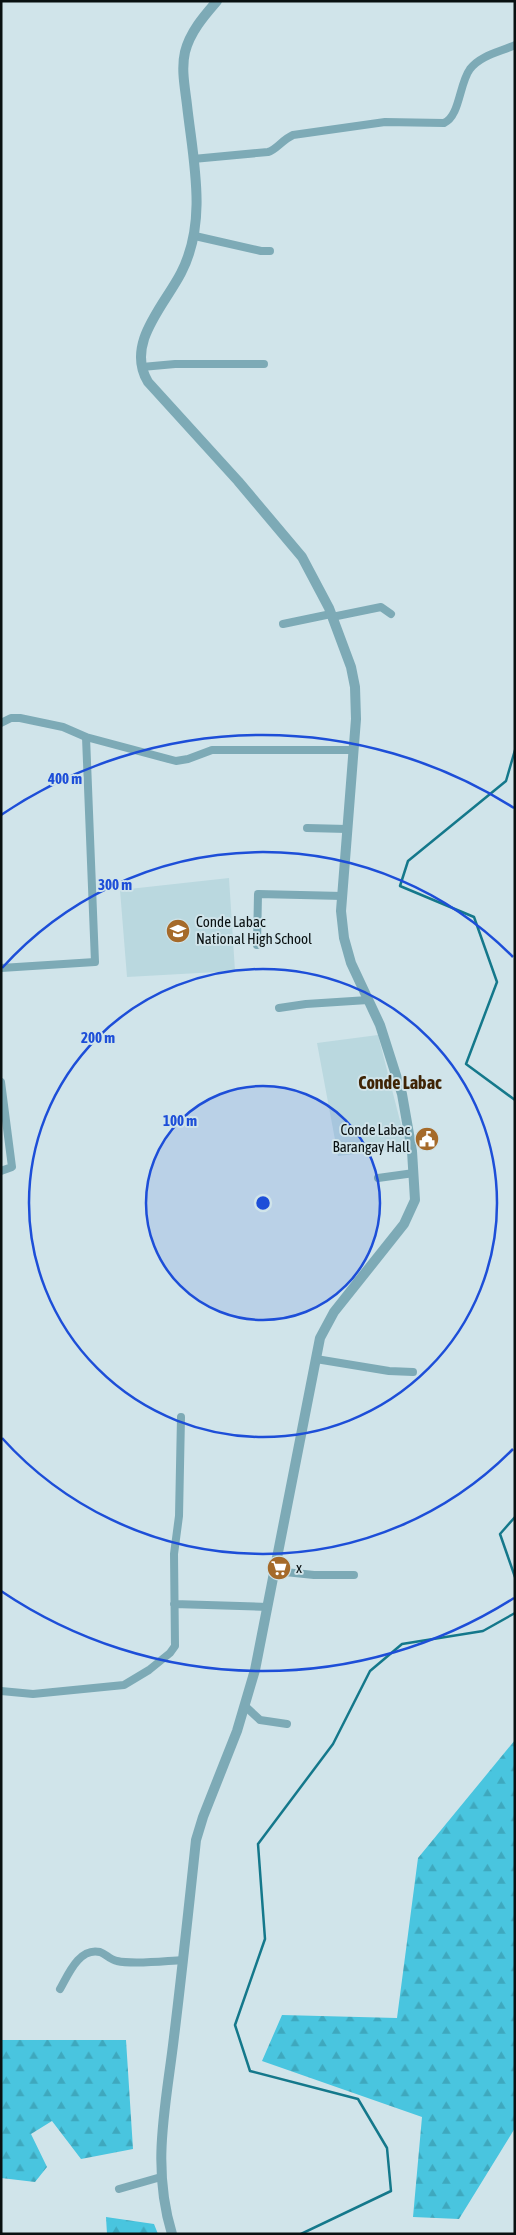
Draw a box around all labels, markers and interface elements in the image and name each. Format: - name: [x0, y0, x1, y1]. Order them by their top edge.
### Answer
- text: 400 m: [47, 770, 82, 787]
- text: 300 m: [98, 876, 132, 893]
- place label: Conde Labac National High School: [196, 913, 312, 947]
- school or university icon: Conde Labac National High School: [165, 918, 191, 944]
- text: 200 m: [81, 1029, 115, 1046]
- district label: Conde Labac: [358, 1072, 442, 1093]
- text: 100 m: [163, 1112, 197, 1129]
- place label: Conde Labac Barangay Hall: [333, 1121, 410, 1155]
- public building icon: Conde Labac Barangay Hall: [414, 1126, 440, 1152]
- centre of rings: [254, 1194, 272, 1212]
- supermarket icon: x: [266, 1555, 292, 1581]
- place label: x: [296, 1559, 302, 1576]

